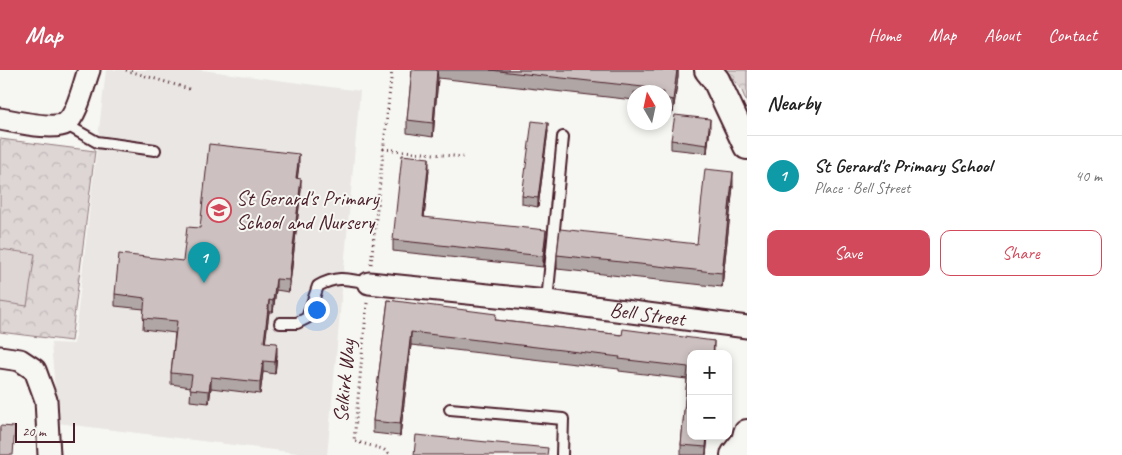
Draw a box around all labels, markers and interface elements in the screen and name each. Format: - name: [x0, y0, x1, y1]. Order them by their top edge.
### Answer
- text: Map: [25, 20, 62, 50]
- text: Home: [868, 24, 901, 46]
- text: Map: [929, 24, 956, 46]
- text: About: [984, 24, 1020, 46]
- text: Contact: [1048, 24, 1097, 46]
- north arrow: [627, 85, 672, 130]
- text: Nearby: [767, 90, 820, 116]
- text: St Gerard's Primary School: [814, 154, 992, 178]
- text: 1: [779, 166, 787, 186]
- text: 40 m: [1075, 166, 1102, 186]
- text: Place · Bell Street: [814, 178, 910, 198]
- place label: St Gerard's Primary School and Nursery: [236, 185, 380, 235]
- school or university icon: St Gerard's Primary School and Nursery: [206, 197, 232, 223]
- button: Save: [767, 230, 930, 276]
- button: Share: [940, 230, 1102, 276]
- pin: 1: [188, 242, 220, 283]
- street label: Bell Street: [608, 296, 688, 332]
- your location: [304, 297, 330, 323]
- street label: Selkirk Way: [327, 337, 361, 424]
- map controls: [687, 350, 732, 440]
- button: +: [687, 350, 732, 395]
- button: −: [687, 395, 732, 440]
- scale bar: [15, 420, 75, 443]
- text: 20 m: [22, 423, 46, 440]

